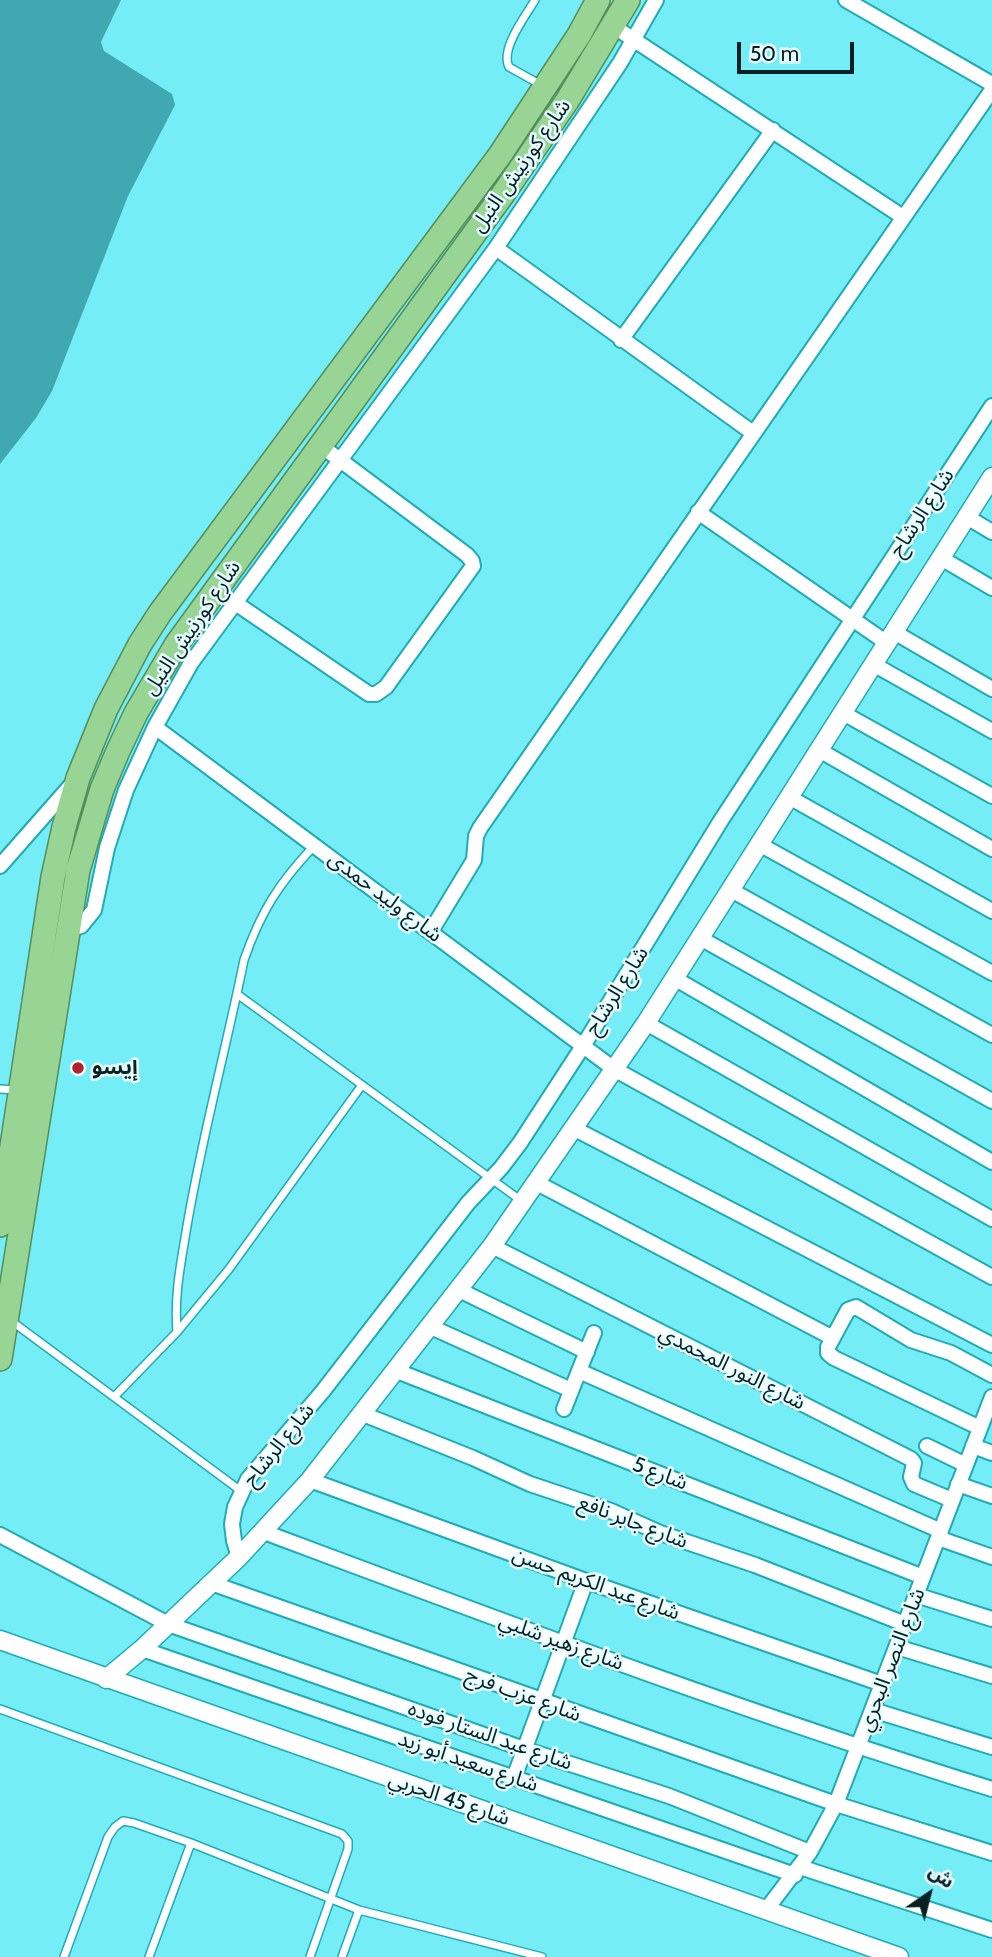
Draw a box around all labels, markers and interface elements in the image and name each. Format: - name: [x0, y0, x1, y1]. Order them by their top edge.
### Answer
- scale bar: [740, 28, 857, 72]
- text: 50 m: [750, 41, 799, 66]
- street label: شارع كورنيش النيل: [466, 94, 576, 238]
- street label: شارع الرشاح: [884, 464, 960, 562]
- street label: شارع كورنيش النيل: [138, 556, 246, 700]
- street label: شارع وليد حمدى: [323, 846, 447, 948]
- street label: شارع الرشاح: [580, 942, 654, 1040]
- place label: إيسو: [92, 1055, 138, 1081]
- marker: إيسو: [70, 1060, 86, 1076]
- street label: شارع النور المحمدي: [655, 1320, 809, 1416]
- street label: شارع الرشاح: [238, 1398, 320, 1492]
- street label: شارع 5: [629, 1452, 691, 1496]
- street label: شارع جابر نافع: [575, 1490, 691, 1554]
- street label: شارع عبد الكريم حسن: [509, 1542, 683, 1626]
- street label: شارع النصر البحري: [853, 1585, 931, 1735]
- street label: شارع زهير شلبي: [495, 1608, 627, 1676]
- street label: شارع عزب فرج: [462, 1662, 584, 1728]
- street label: شارع عبد الستار فوده: [405, 1696, 575, 1776]
- street label: شارع سعيد أبو زيد: [395, 1726, 541, 1798]
- street label: شارع 45 الحربي: [385, 1766, 513, 1832]
- north arrow: [894, 1859, 964, 1929]
- text: ش: [924, 1860, 959, 1893]

